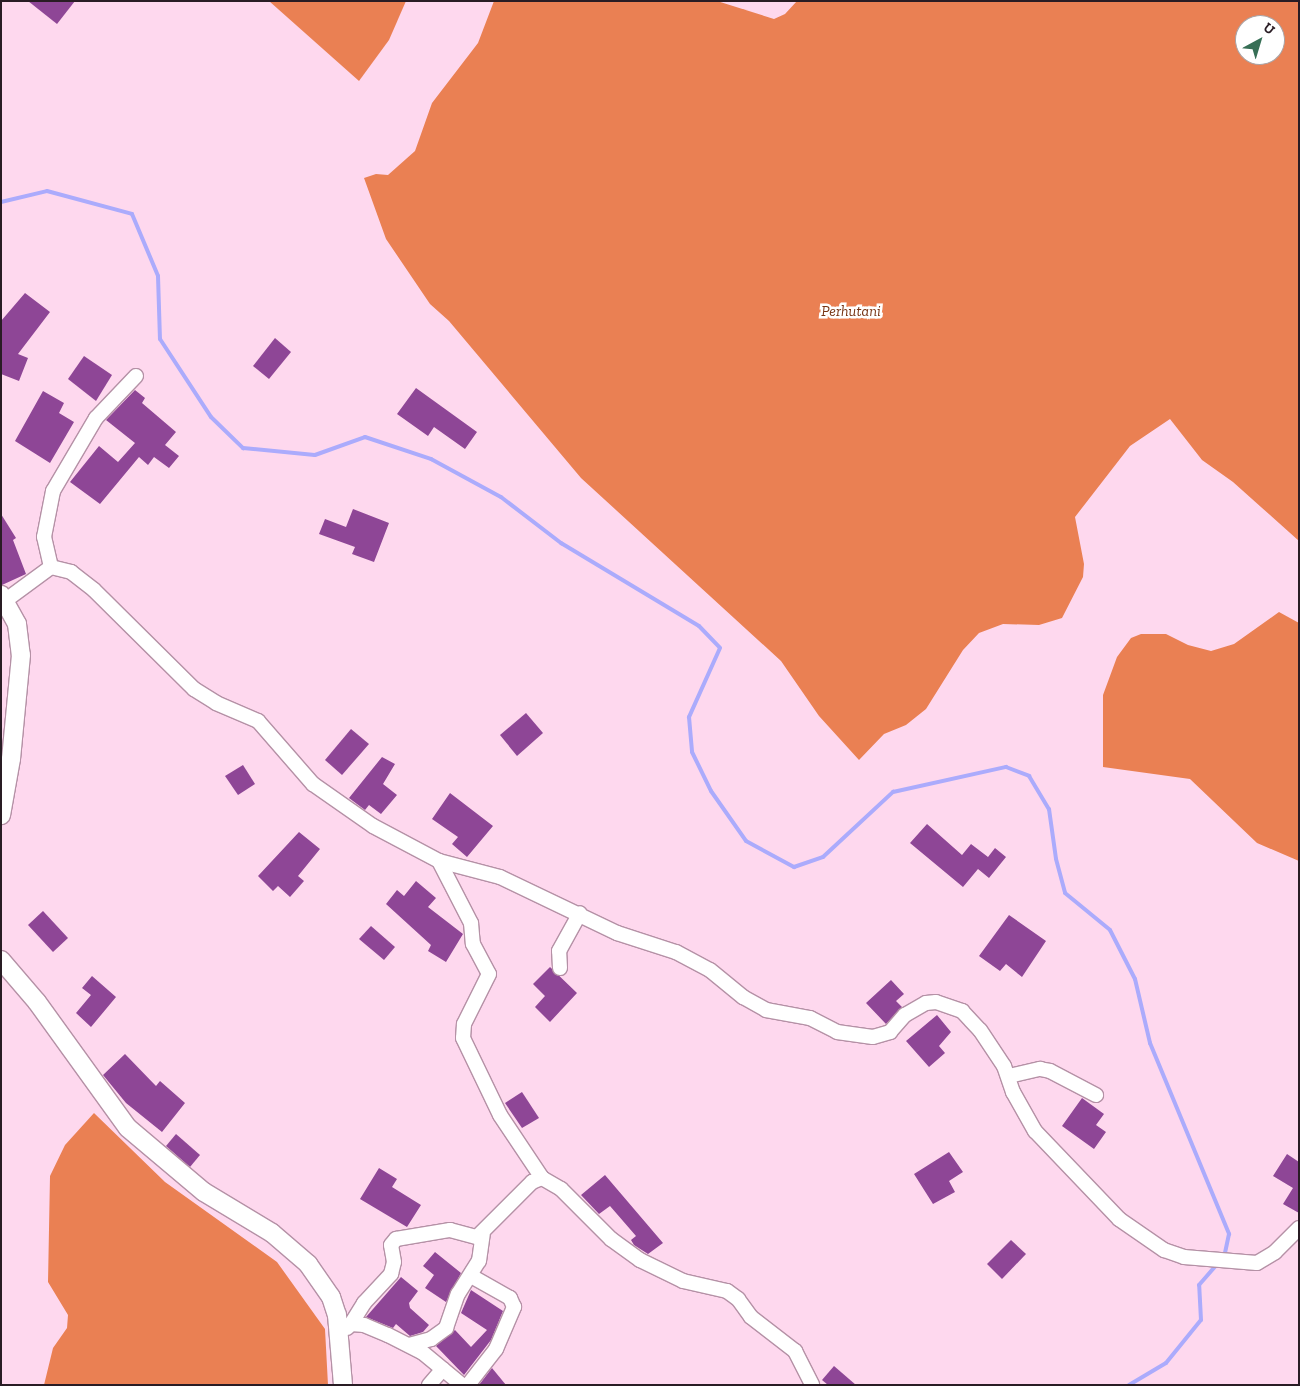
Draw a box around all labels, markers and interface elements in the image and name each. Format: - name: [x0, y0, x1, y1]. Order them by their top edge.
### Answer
- north arrow: [1235, 15, 1285, 65]
- text: U: [1260, 19, 1278, 39]
- park label: Perhutani: [821, 303, 881, 321]

